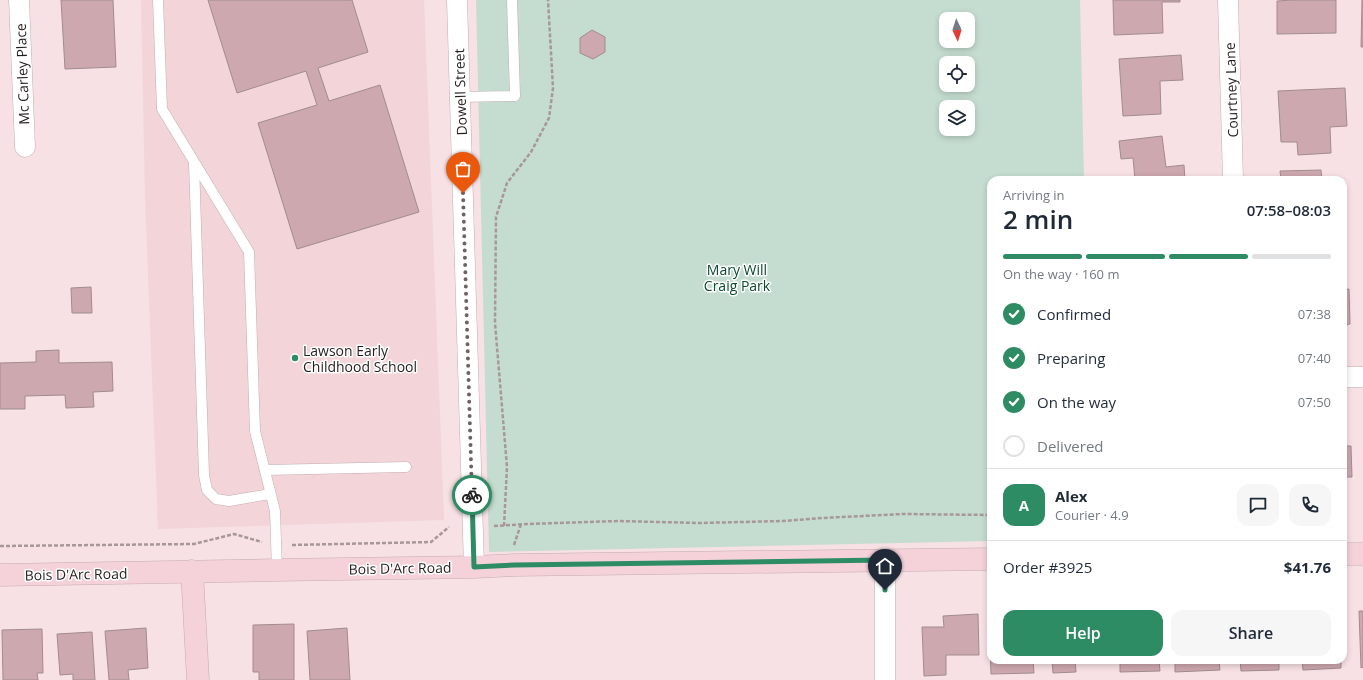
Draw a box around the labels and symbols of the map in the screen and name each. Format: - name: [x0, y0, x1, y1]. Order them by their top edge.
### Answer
- north arrow: [939, 12, 975, 48]
- street label: Mc Carley Place: [11, 23, 33, 125]
- street label: Courtney Lane: [1220, 42, 1242, 138]
- street label: Dowell Street: [449, 48, 471, 136]
- pin: [446, 152, 480, 193]
- park label: Mary Will Craig Park: [704, 260, 771, 295]
- place label: Lawson Early Childhood School: [303, 341, 417, 376]
- marker: Lawson Early Childhood School: [290, 353, 300, 363]
- courier: [452, 475, 492, 515]
- pin: [868, 549, 902, 590]
- street label: Bois D'Arc Road: [348, 558, 452, 578]
- street label: Bois D'Arc Road: [24, 564, 128, 584]

